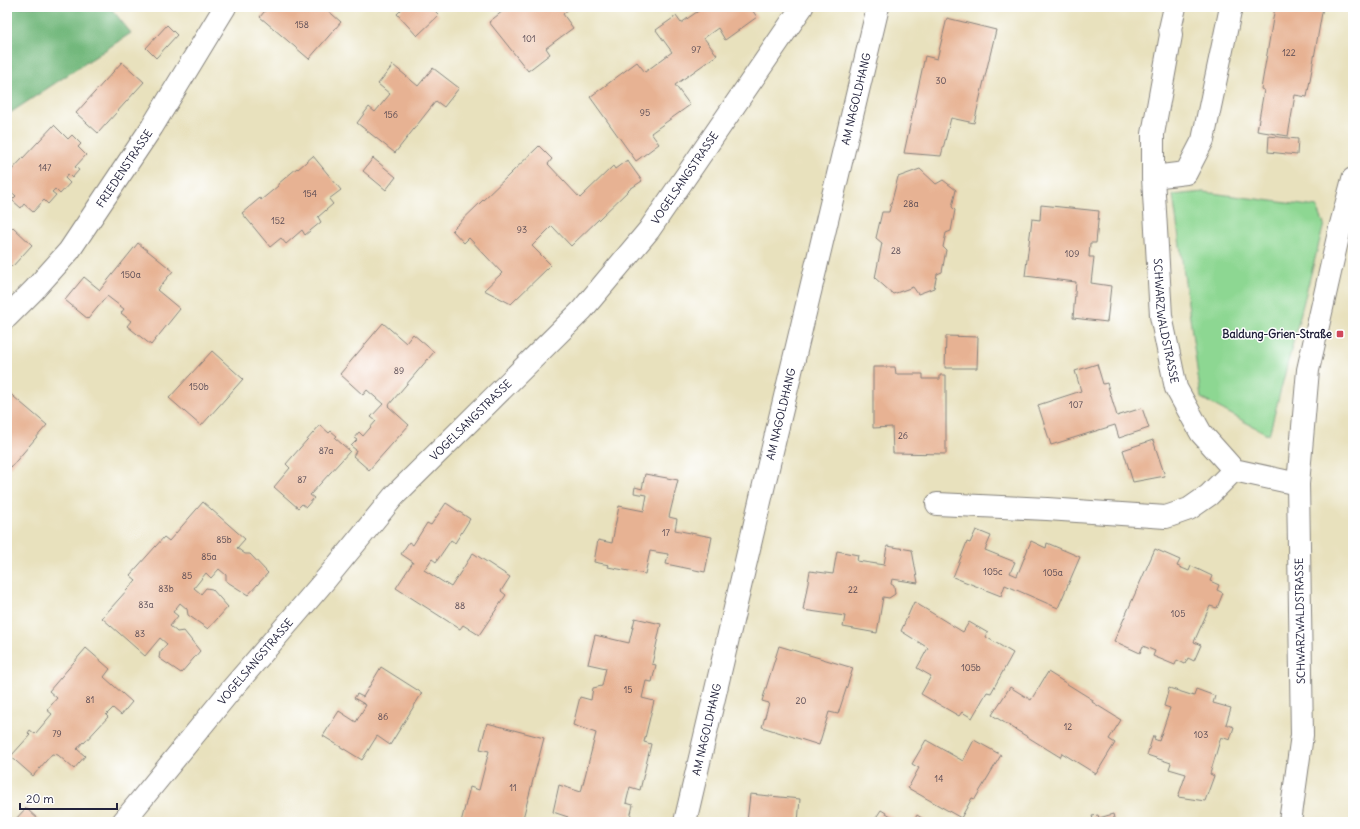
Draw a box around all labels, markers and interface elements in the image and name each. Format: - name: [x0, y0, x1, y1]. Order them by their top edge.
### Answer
- house number: 158: [295, 19, 309, 30]
- house number: 101: [522, 33, 536, 44]
- house number: 97: [691, 44, 701, 55]
- house number: 122: [1282, 47, 1296, 58]
- street label: AM NAGOLDHANG: [838, 52, 874, 146]
- house number: 30: [935, 75, 947, 86]
- house number: 95: [640, 107, 650, 118]
- house number: 156: [384, 109, 398, 120]
- street label: FRIEDENSTRASSE: [93, 127, 155, 210]
- street label: VOGELSANGSTRASSE: [648, 129, 721, 227]
- house number: 147: [38, 162, 52, 173]
- house number: 154: [303, 188, 317, 199]
- house number: 28a: [903, 198, 919, 209]
- house number: 152: [271, 215, 285, 226]
- house number: 93: [517, 224, 527, 235]
- house number: 28: [891, 245, 901, 256]
- house number: 109: [1065, 248, 1079, 259]
- street label: SCHWARZWALDSTRASSE: [1151, 258, 1182, 385]
- house number: 150a: [121, 269, 141, 280]
- place label: Baldung-Grien-Straße: [1222, 327, 1332, 342]
- marker: Baldung-Grien-Straße: [1335, 329, 1345, 339]
- house number: 89: [394, 365, 404, 376]
- street label: AM NAGOLDHANG: [763, 367, 799, 461]
- street label: VOGELSANGSTRASSE: [427, 377, 515, 463]
- house number: 150b: [189, 381, 209, 392]
- house number: 107: [1069, 399, 1083, 410]
- house number: 26: [898, 430, 908, 441]
- house number: 87a: [319, 445, 333, 456]
- house number: 87: [297, 474, 307, 485]
- house number: 17: [662, 527, 671, 538]
- house number: 85b: [216, 534, 232, 545]
- house number: 85a: [201, 551, 217, 562]
- street label: SCHWARZWALDSTRASSE: [1292, 558, 1308, 684]
- house number: 105c: [983, 566, 1003, 577]
- house number: 105a: [1043, 567, 1063, 578]
- house number: 85: [182, 570, 192, 581]
- house number: 83b: [158, 583, 174, 594]
- house number: 22: [848, 584, 858, 595]
- house number: 83a: [138, 599, 154, 610]
- house number: 88: [455, 600, 465, 611]
- house number: 105: [1171, 608, 1185, 619]
- street label: VOGELSANGSTRASSE: [215, 616, 296, 708]
- house number: 83: [135, 628, 145, 639]
- house number: 105b: [961, 662, 981, 673]
- street label: AM NAGOLDHANG: [689, 682, 724, 777]
- house number: 15: [624, 684, 632, 695]
- house number: 81: [86, 694, 94, 705]
- house number: 20: [796, 695, 807, 706]
- house number: 86: [378, 711, 388, 722]
- house number: 12: [1064, 721, 1072, 732]
- house number: 79: [52, 728, 62, 739]
- house number: 103: [1194, 729, 1208, 740]
- house number: 14: [935, 773, 943, 784]
- house number: 11: [509, 782, 517, 793]
- scale bar: [20, 785, 117, 811]
- text: 20 m: [26, 791, 54, 806]

